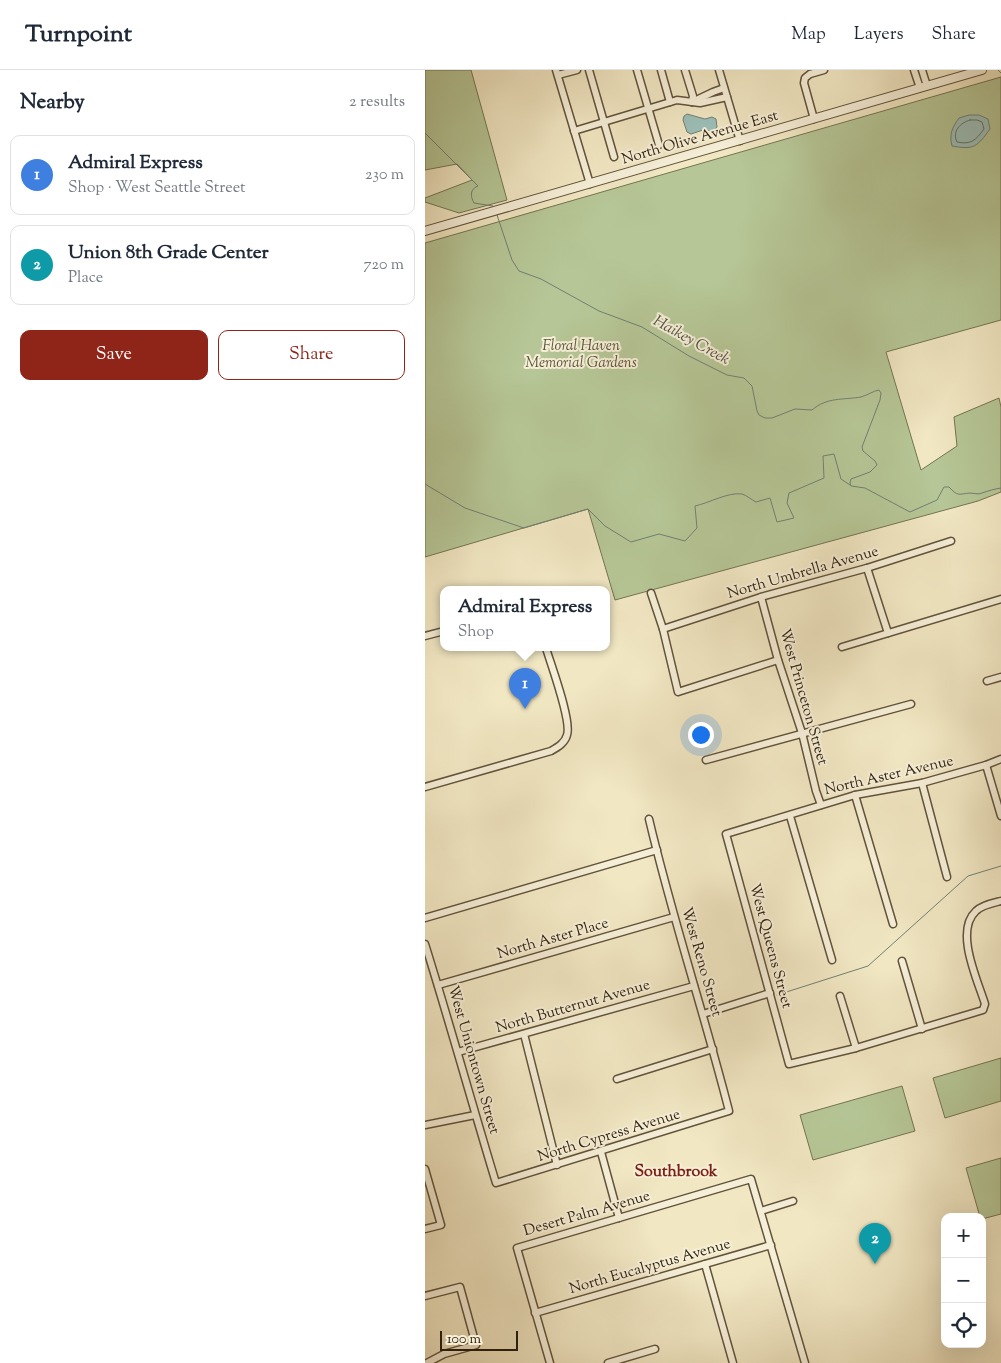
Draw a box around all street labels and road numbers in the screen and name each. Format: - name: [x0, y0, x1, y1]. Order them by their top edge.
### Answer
- street label: North Olive Avenue East: [619, 106, 781, 170]
- street label: North Umbrella Avenue: [725, 541, 881, 605]
- street label: West Princeton Street: [773, 626, 833, 768]
- street label: North Aster Avenue: [822, 751, 956, 801]
- street label: West Queens Street: [743, 881, 797, 1011]
- street label: West Reno Street: [675, 905, 727, 1019]
- street label: North Aster Place: [495, 913, 611, 965]
- street label: North Butternut Avenue: [493, 975, 653, 1039]
- street label: West Uniontown Street: [442, 983, 504, 1137]
- street label: North Cypress Avenue: [535, 1104, 683, 1168]
- street label: Desert Palm Avenue: [521, 1186, 653, 1242]
- street label: North Eucalyptus Avenue: [567, 1234, 733, 1300]

